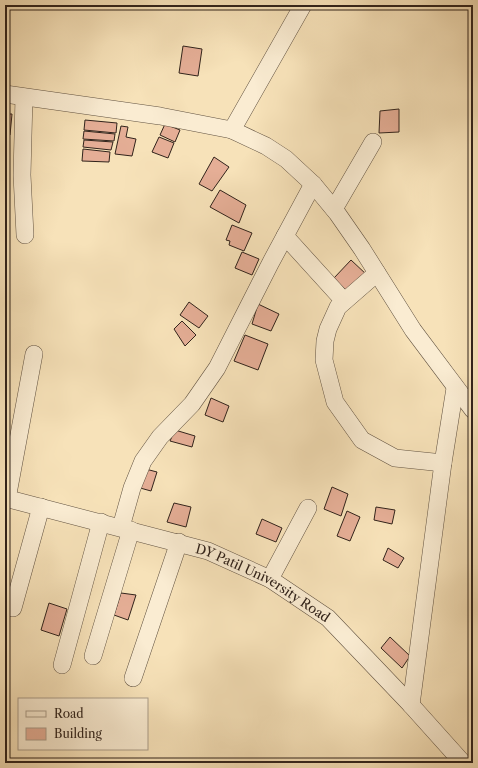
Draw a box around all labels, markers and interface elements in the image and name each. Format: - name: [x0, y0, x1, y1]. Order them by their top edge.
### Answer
- street label: DY Patil University Road: [194, 540, 333, 625]
- legend: [18, 698, 148, 750]
- text: Road: [54, 706, 84, 721]
- text: Building: [54, 726, 102, 741]

